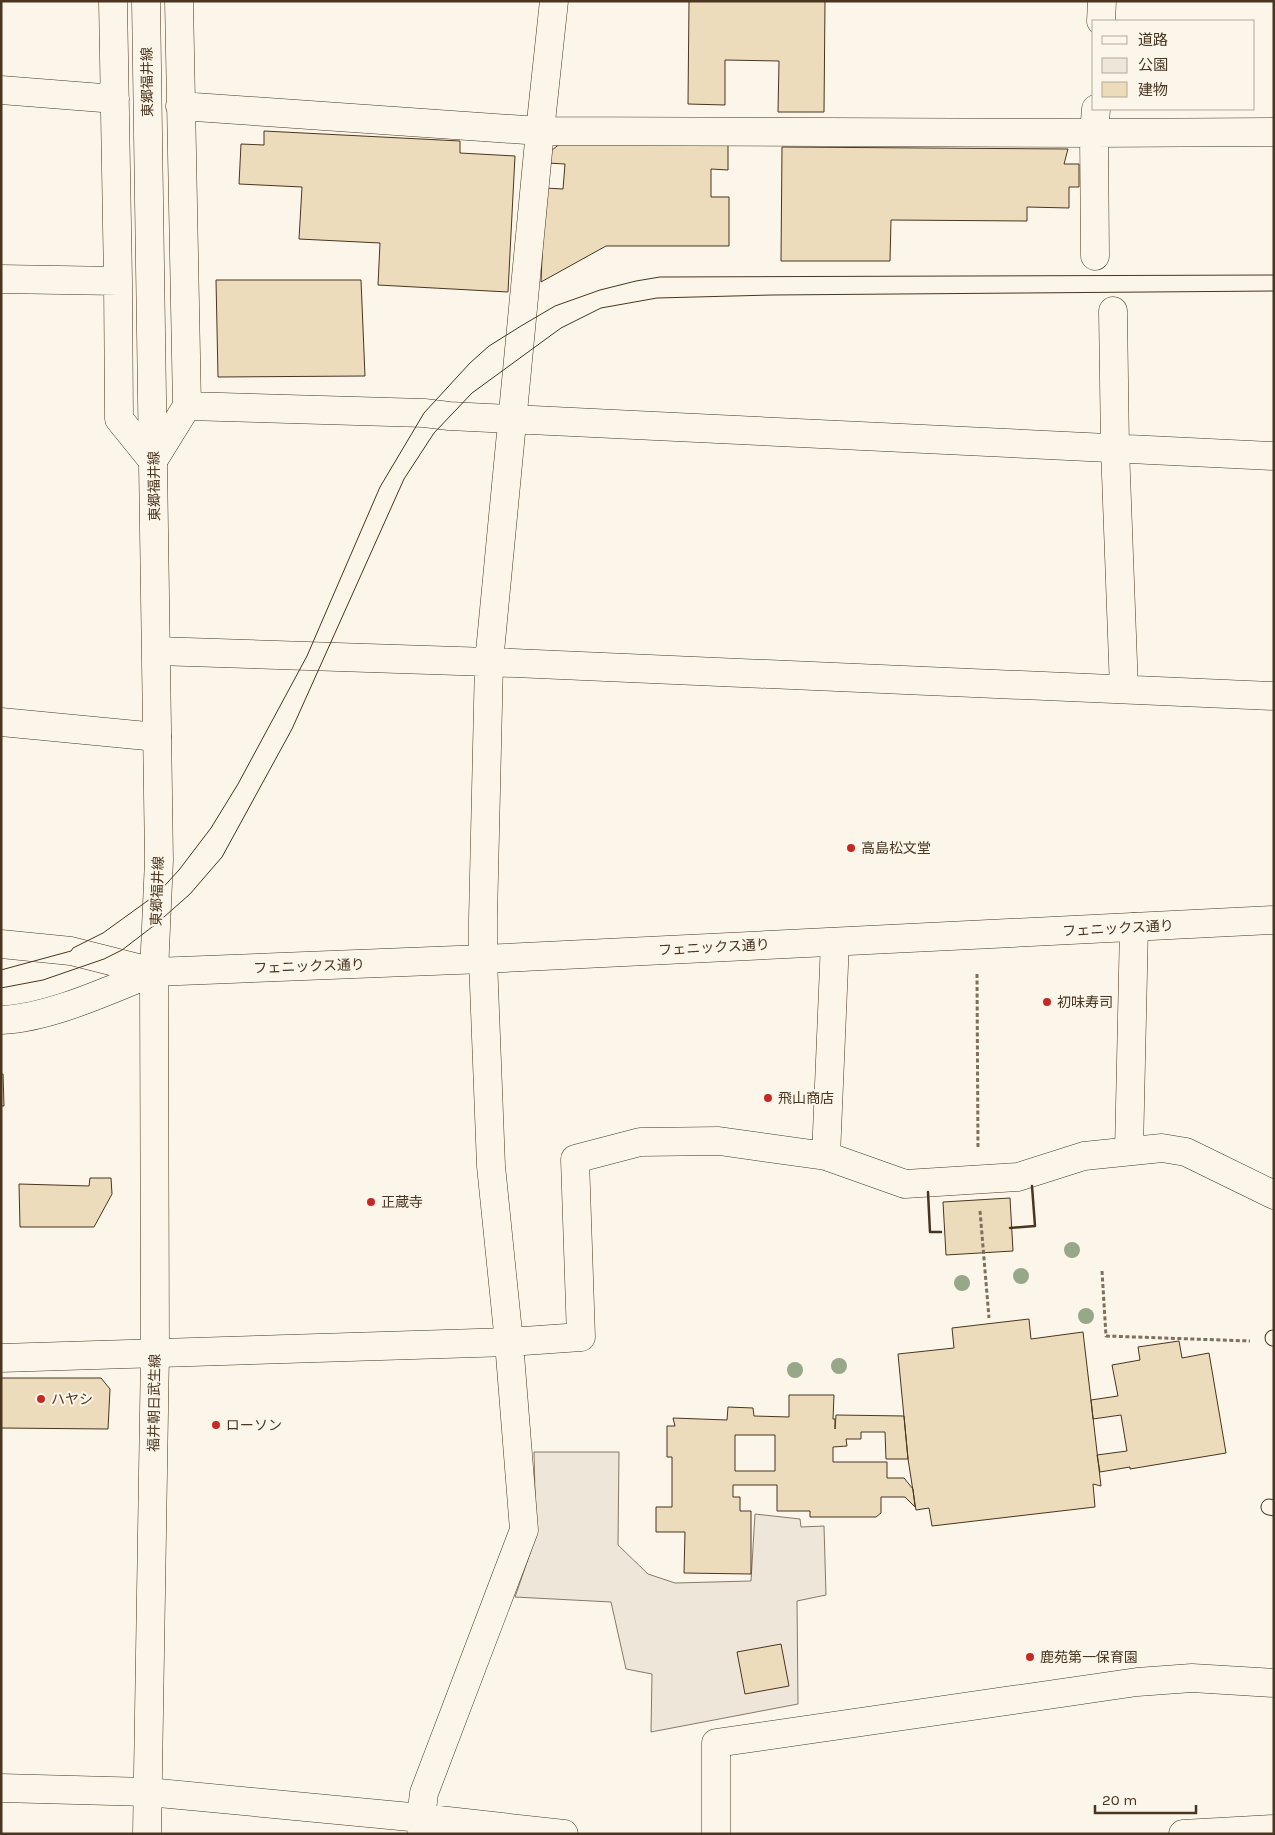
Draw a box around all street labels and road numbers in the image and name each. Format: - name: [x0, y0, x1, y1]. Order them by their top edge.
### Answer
- street label: 東郷福井線: [138, 47, 157, 117]
- street label: 東郷福井線: [145, 451, 164, 521]
- street label: 東郷福井線: [148, 856, 167, 926]
- street label: フェニックス通り: [1062, 917, 1174, 940]
- street label: フェニックス通り: [658, 936, 770, 959]
- street label: フェニックス通り: [253, 956, 365, 977]
- street label: 福井朝日武生線: [145, 1354, 164, 1452]

